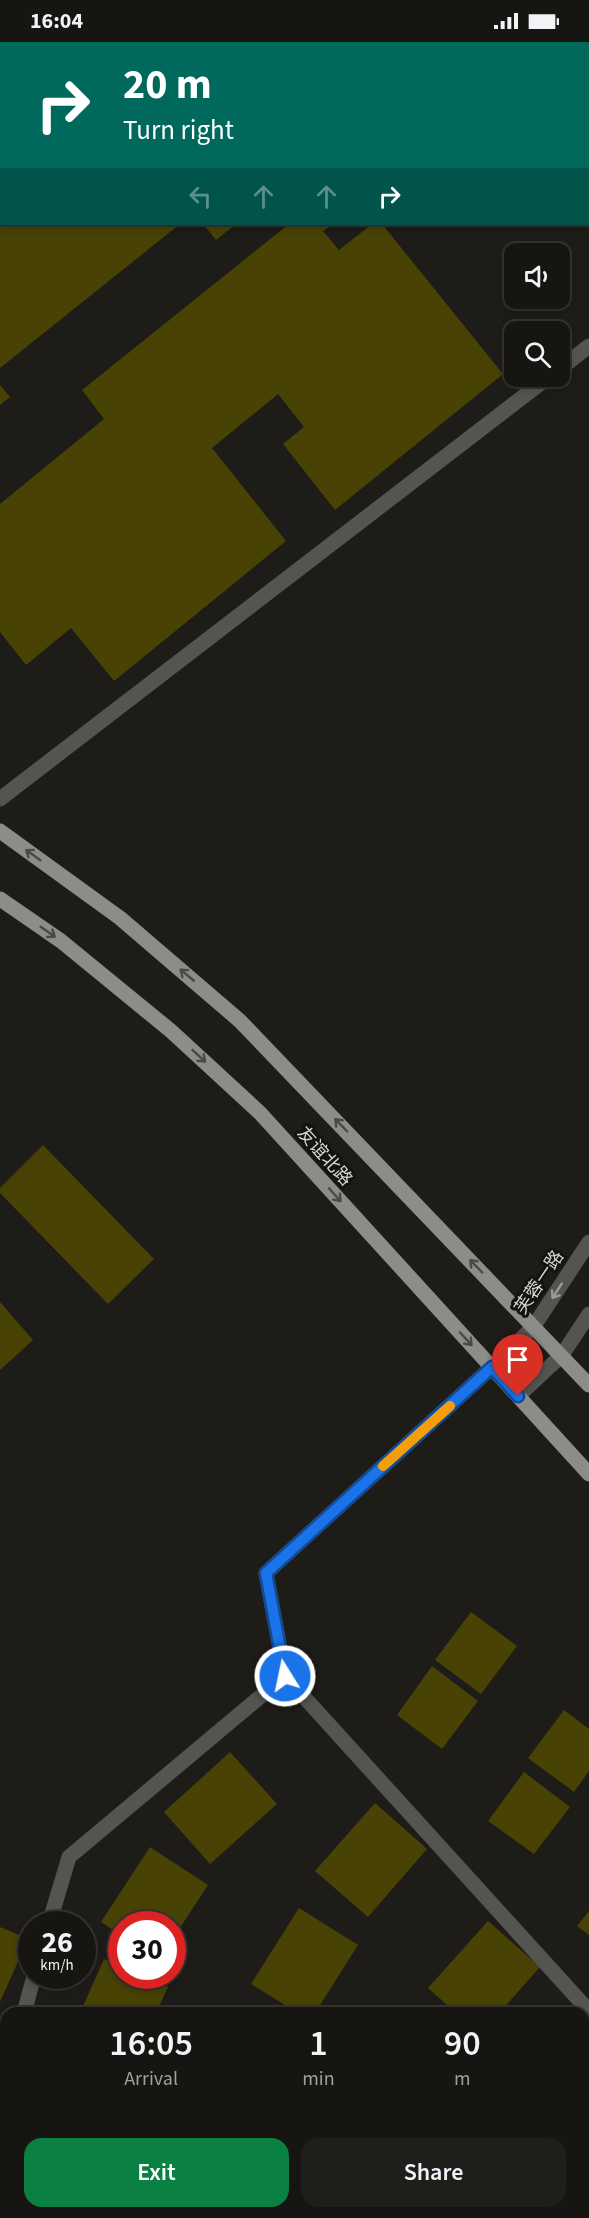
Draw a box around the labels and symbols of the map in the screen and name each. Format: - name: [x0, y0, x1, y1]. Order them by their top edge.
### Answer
- one-way arrow: [26, 849, 42, 861]
- one-way arrow: [39, 926, 56, 938]
- one-way arrow: [180, 968, 195, 982]
- one-way arrow: [191, 1049, 206, 1063]
- one-way arrow: [334, 1118, 348, 1133]
- street label: 友谊北路: [291, 1121, 358, 1191]
- one-way arrow: [328, 1187, 342, 1202]
- street label: 芙蓉一路: [509, 1245, 570, 1319]
- one-way arrow: [469, 1259, 484, 1274]
- one-way arrow: [551, 1282, 563, 1299]
- one-way arrow: [459, 1332, 473, 1347]
- pin: [492, 1334, 543, 1396]
- position arrow: [253, 1644, 317, 1708]
- speed limit sign: 30: [108, 1911, 186, 1989]

